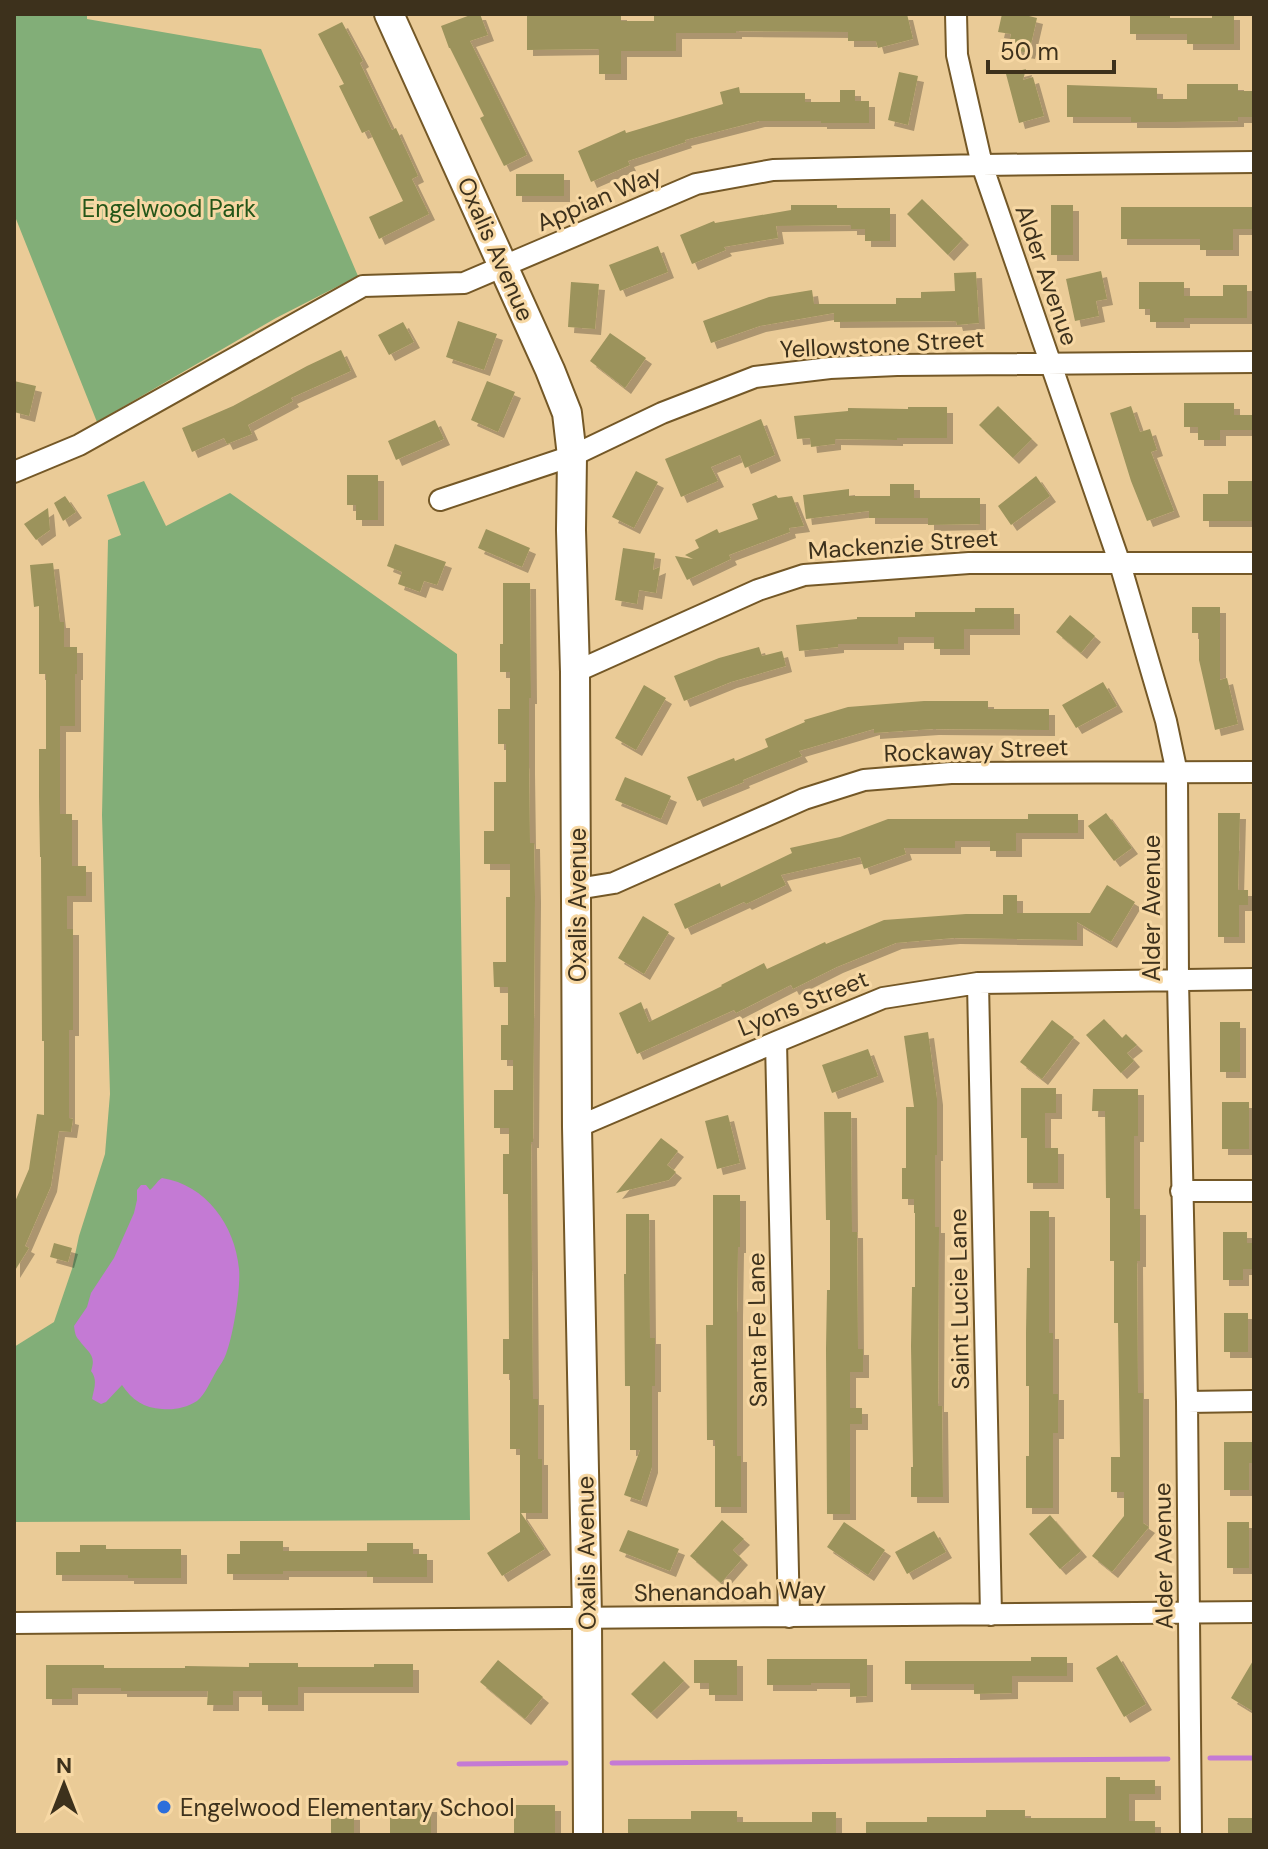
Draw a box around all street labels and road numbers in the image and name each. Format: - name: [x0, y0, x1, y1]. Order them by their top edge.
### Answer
- street label: Appian Way: [532, 158, 666, 238]
- street label: Oxalis Avenue: [450, 172, 542, 326]
- street label: Alder Avenue: [1008, 201, 1086, 349]
- street label: Yellowstone Street: [779, 323, 985, 365]
- street label: Mackenzie Street: [807, 522, 999, 566]
- street label: Rockaway Street: [883, 731, 1069, 769]
- street label: Oxalis Avenue: [562, 828, 593, 982]
- street label: Alder Avenue: [1136, 835, 1167, 981]
- street label: Lyons Street: [733, 963, 873, 1043]
- street label: Saint Lucie Lane: [942, 1208, 976, 1390]
- street label: Santa Fe Lane: [740, 1252, 774, 1408]
- street label: Oxalis Avenue: [569, 1475, 603, 1631]
- street label: Alder Avenue: [1146, 1482, 1180, 1630]
- street label: Shenandoah Way: [633, 1574, 827, 1608]

